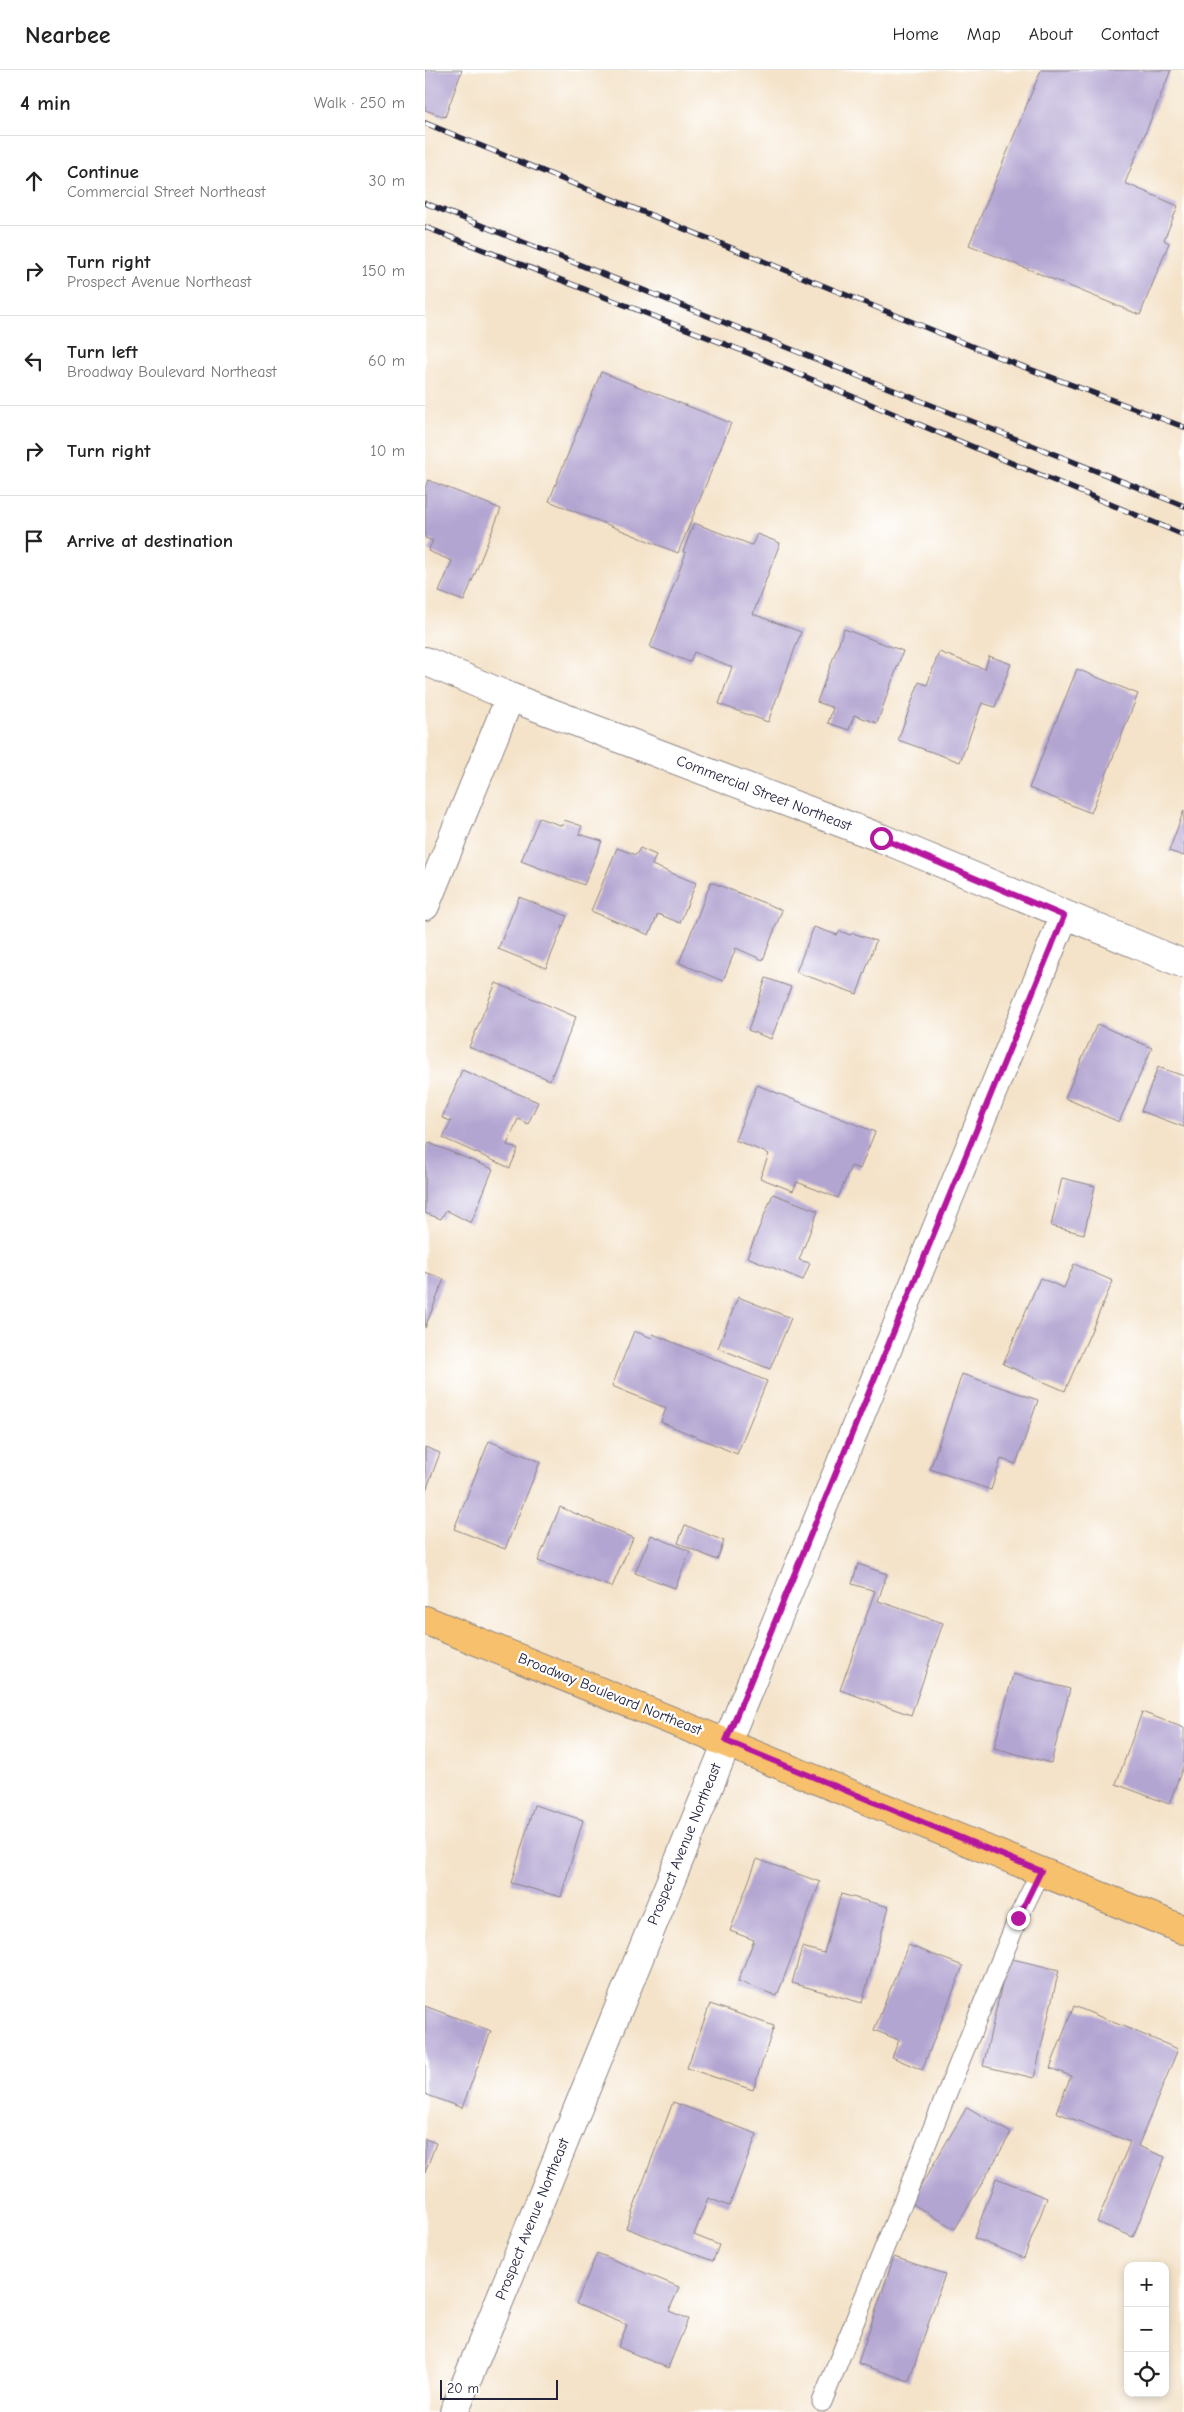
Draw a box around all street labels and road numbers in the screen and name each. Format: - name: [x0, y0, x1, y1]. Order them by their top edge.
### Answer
- street label: Commercial Street Northeast: [674, 751, 855, 835]
- street label: Broadway Boulevard Northeast: [516, 1649, 705, 1739]
- street label: Prospect Avenue Northeast: [643, 1760, 725, 1927]
- street label: Prospect Avenue Northeast: [491, 2135, 573, 2302]

